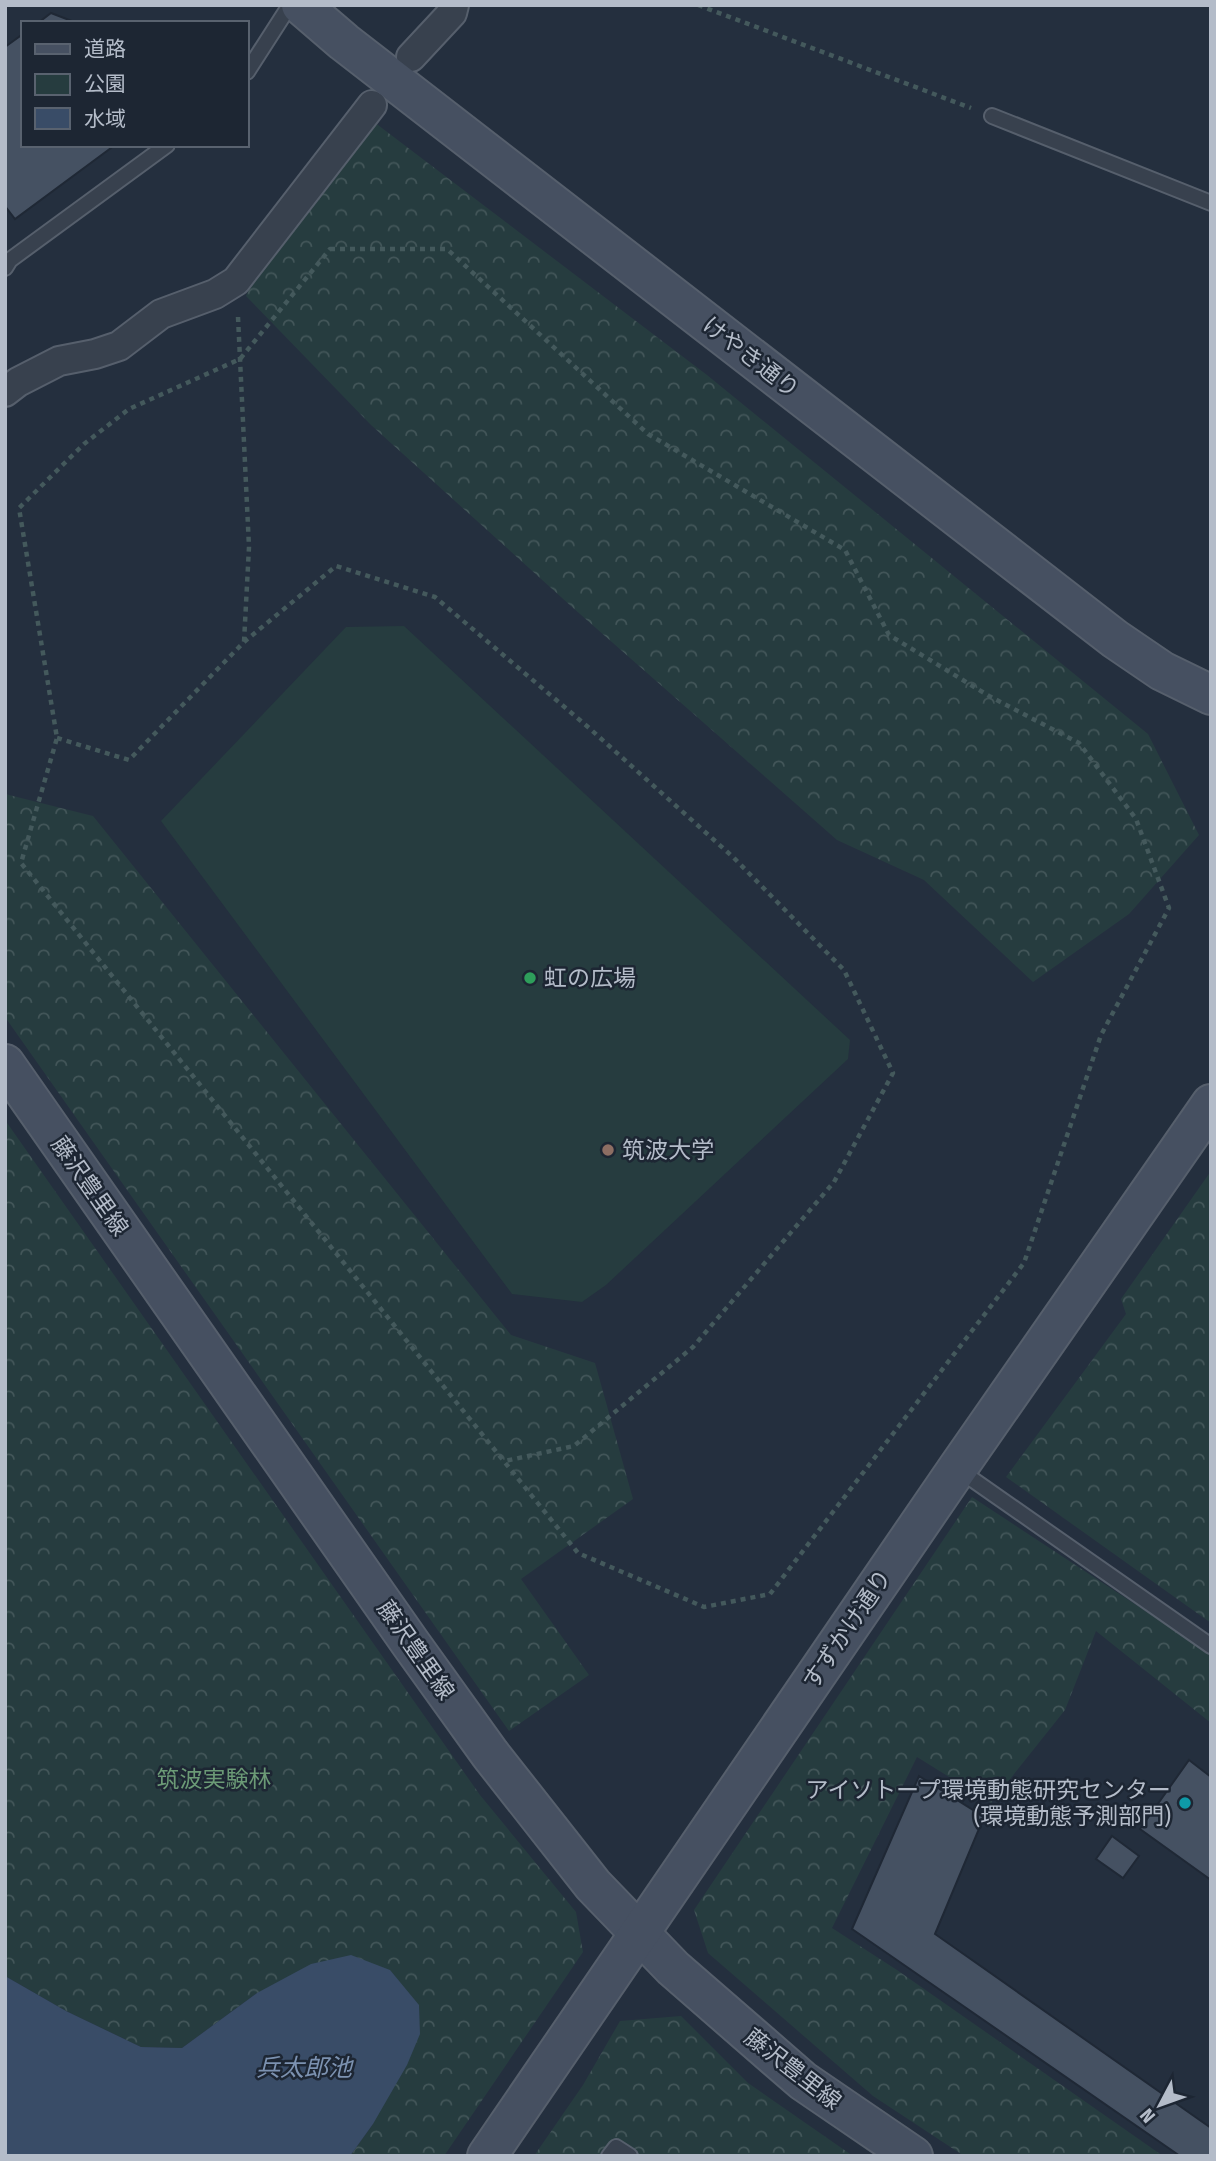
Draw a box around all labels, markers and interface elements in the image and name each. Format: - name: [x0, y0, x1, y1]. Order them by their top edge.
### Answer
- legend: [21, 21, 248, 147]
- text: 道路: [84, 36, 126, 62]
- text: 公園: [84, 71, 126, 97]
- text: 水域: [84, 106, 126, 132]
- street label: けやき通り: [697, 311, 805, 403]
- place label: 虹の広場: [544, 964, 636, 992]
- marker: 虹の広場: [522, 970, 538, 986]
- street label: 藤沢豊里線: [46, 1131, 134, 1241]
- place label: 筑波大学: [622, 1136, 714, 1164]
- marker: 筑波大学: [600, 1142, 616, 1158]
- street label: すずかけ通り: [797, 1564, 897, 1694]
- street label: 藤沢豊里線: [372, 1595, 460, 1705]
- park label: 筑波実験林: [157, 1765, 272, 1793]
- place label: アイソトープ環境動態研究センター (環境動態予測部門): [806, 1776, 1171, 1830]
- marker: アイソトープ環境動態研究センター (環境動態予測部門): [1177, 1795, 1193, 1811]
- street label: 藤沢豊里線: [739, 2023, 847, 2115]
- water label: 兵太郎池: [256, 2054, 354, 2082]
- north arrow: [1125, 2070, 1195, 2140]
- text: N: [1135, 2104, 1160, 2128]

